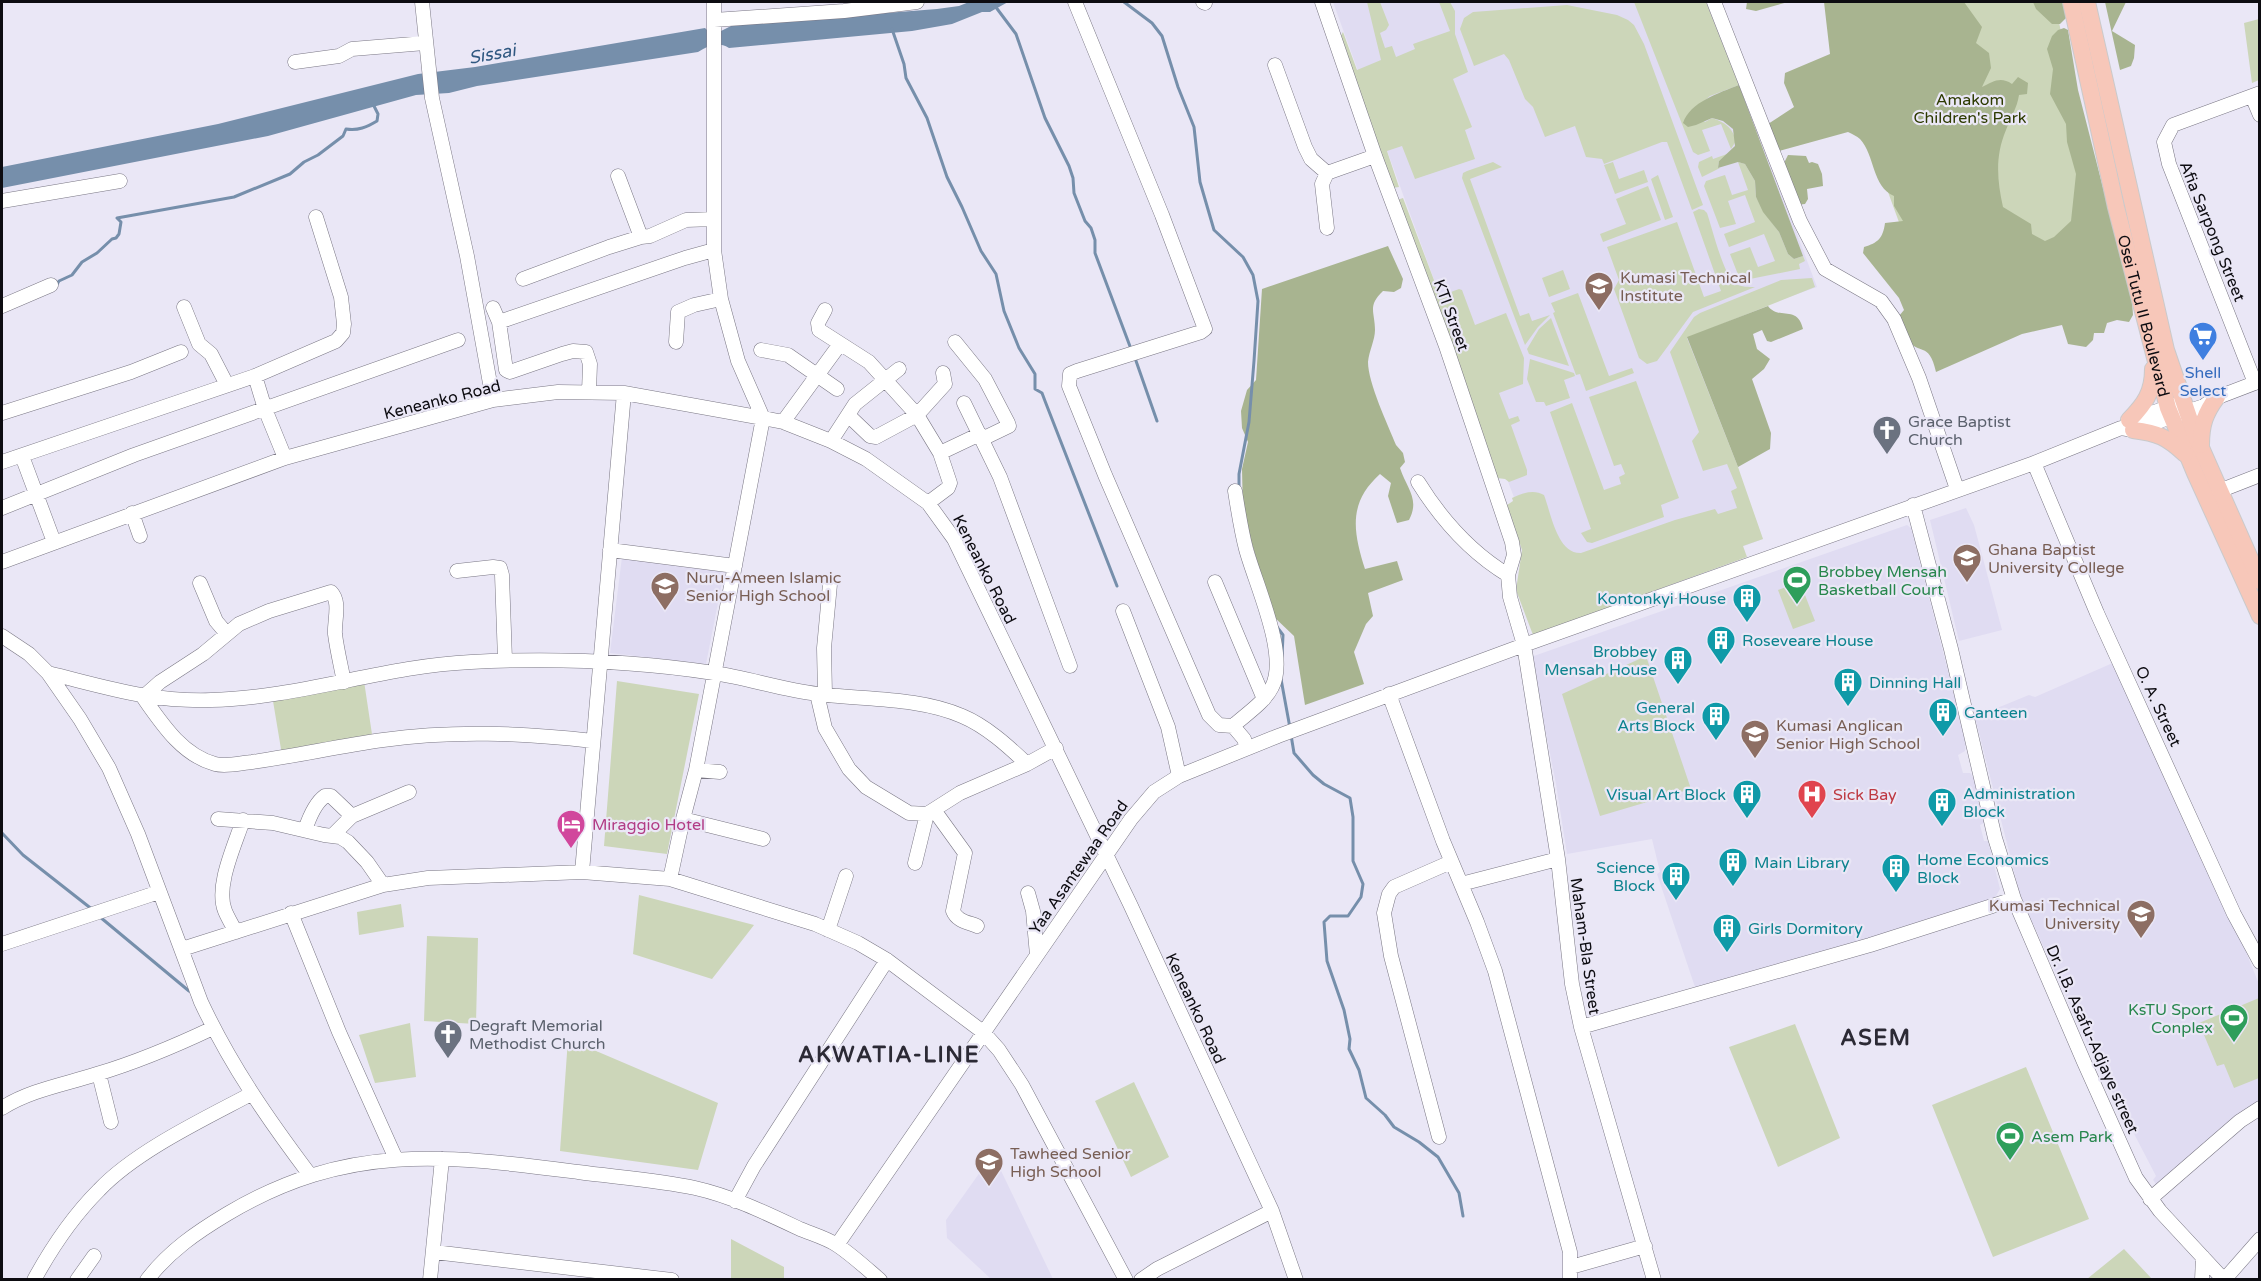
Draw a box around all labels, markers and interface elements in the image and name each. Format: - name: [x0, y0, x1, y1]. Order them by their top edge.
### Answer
- water label: Sissai: [467, 39, 520, 69]
- park label: Amakom Children's Park: [1913, 90, 2027, 128]
- street label: Afia Sarpong Street: [2175, 158, 2249, 304]
- street label: Osei Tutu II Boulevard: [2113, 233, 2174, 399]
- place label: Kumasi Technical Institute: [1620, 268, 1751, 306]
- school or university icon: Kumasi Technical Institute: [1583, 270, 1615, 312]
- street label: KTI Street: [1429, 277, 1473, 354]
- supermarket icon: Shell Select: [2187, 320, 2219, 362]
- place label: Shell Select: [2180, 363, 2226, 401]
- street label: Keneanko Road: [382, 376, 503, 424]
- place label: Grace Baptist Church: [1908, 412, 2011, 450]
- church icon: Grace Baptist Church: [1871, 414, 1903, 456]
- street label: Keneanko Road: [948, 511, 1020, 627]
- place label: Ghana Baptist University College: [1988, 540, 2124, 578]
- school or university icon: Ghana Baptist University College: [1951, 542, 1983, 584]
- place label: Brobbey Mensah Basketball Court: [1818, 562, 1947, 600]
- sports icon: Brobbey Mensah Basketball Court: [1781, 564, 1813, 606]
- place label: Nuru-Ameen Islamic Senior High School: [686, 568, 841, 606]
- school or university icon: Nuru-Ameen Islamic Senior High School: [649, 570, 681, 612]
- building icon: Kontonkyi House: [1731, 582, 1763, 624]
- place label: Kontonkyi House: [1597, 589, 1726, 609]
- building icon: Roseveare House: [1705, 624, 1737, 666]
- place label: Roseveare House: [1742, 631, 1873, 651]
- place label: Brobbey Mensah House: [1544, 642, 1657, 680]
- building icon: Brobbey Mensah House: [1662, 644, 1694, 686]
- street label: O. A. Street: [2131, 663, 2186, 750]
- building icon: Dinning Hall: [1832, 666, 1864, 708]
- place label: Dinning Hall: [1869, 673, 1961, 693]
- building icon: Canteen: [1927, 696, 1959, 738]
- place label: General Arts Block: [1617, 698, 1695, 736]
- building icon: General Arts Block: [1700, 700, 1732, 742]
- place label: Canteen: [1964, 703, 2028, 723]
- place label: Kumasi Anglican Senior High School: [1776, 716, 1920, 754]
- school or university icon: Kumasi Anglican Senior High School: [1739, 718, 1771, 760]
- building icon: Visual Art Block: [1731, 778, 1763, 820]
- hospital icon: Sick Bay: [1796, 778, 1828, 820]
- place label: Administration Block: [1963, 784, 2075, 822]
- place label: Visual Art Block: [1606, 785, 1726, 805]
- place label: Sick Bay: [1833, 785, 1897, 805]
- building icon: Administration Block: [1926, 786, 1958, 828]
- street label: Yaa Asantewaa Road: [1025, 797, 1133, 938]
- hotel icon: Miraggio Hotel: [555, 808, 587, 850]
- place label: Miraggio Hotel: [592, 815, 705, 835]
- building icon: Main Library: [1717, 846, 1749, 888]
- place label: Home Economics Block: [1917, 850, 2049, 888]
- building icon: Home Economics Block: [1880, 852, 1912, 894]
- place label: Main Library: [1754, 853, 1850, 873]
- place label: Science Block: [1596, 858, 1655, 896]
- building icon: Science Block: [1660, 860, 1692, 902]
- street label: Maham-Bla Street: [1565, 876, 1605, 1016]
- place label: Kumasi Technical University: [1989, 896, 2120, 934]
- school or university icon: Kumasi Technical University: [2125, 898, 2157, 940]
- building icon: Girls Dormitory: [1711, 912, 1743, 954]
- place label: Girls Dormitory: [1748, 919, 1863, 939]
- street label: Dr. I.B. Asafu-Adjaye street: [2041, 942, 2143, 1137]
- street label: Keneanko Road: [1161, 950, 1230, 1067]
- place label: KsTU Sport Conplex: [2128, 1000, 2213, 1038]
- sports icon: KsTU Sport Conplex: [2218, 1002, 2250, 1044]
- place label: Degraft Memorial Methodist Church: [469, 1016, 606, 1054]
- church icon: Degraft Memorial Methodist Church: [432, 1018, 464, 1060]
- district label: ASEM: [1840, 1025, 1912, 1051]
- district label: AKWATIA-LINE: [798, 1042, 980, 1068]
- sports icon: Asem Park: [1994, 1120, 2026, 1162]
- place label: Asem Park: [2031, 1127, 2113, 1147]
- place label: Tawheed Senior High School: [1010, 1144, 1131, 1182]
- school or university icon: Tawheed Senior High School: [973, 1146, 1005, 1188]

